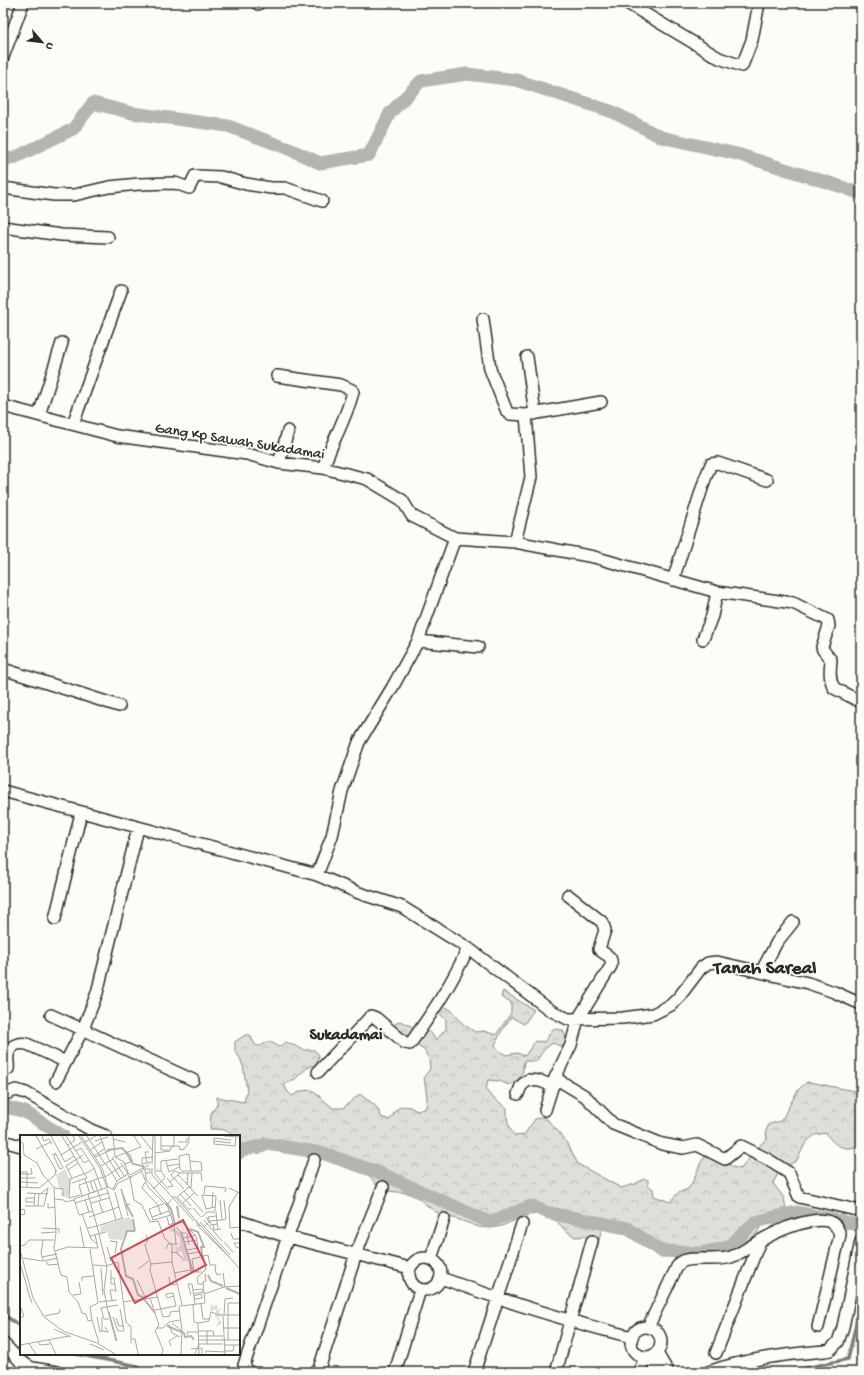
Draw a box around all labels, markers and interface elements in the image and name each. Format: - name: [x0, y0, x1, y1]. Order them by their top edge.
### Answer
- north arrow: [22, 22, 62, 62]
- text: U: [42, 40, 56, 52]
- street label: Gang Kp Sawah Sukadamai: [154, 420, 326, 464]
- district label: Tanah Sareal: [712, 958, 816, 981]
- district label: Sukadamai: [310, 1027, 383, 1046]
- inset map: [20, 1135, 240, 1355]

